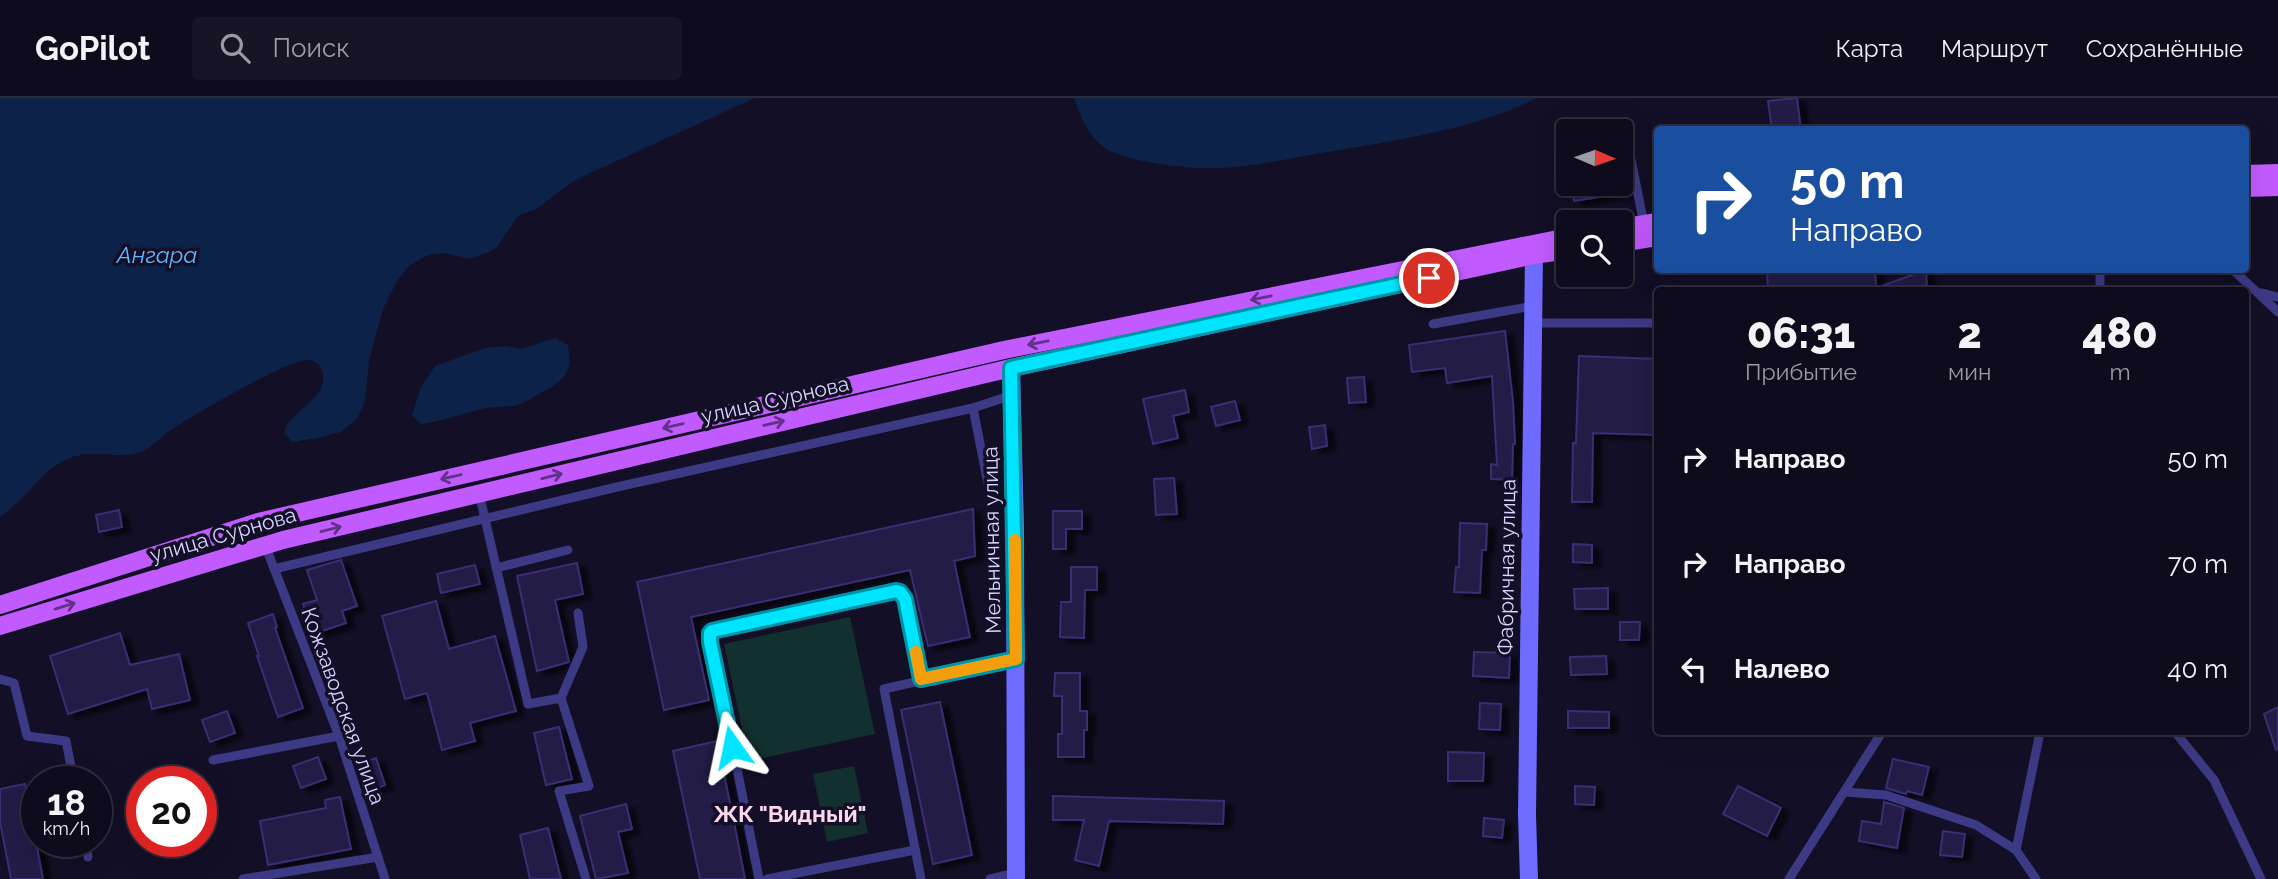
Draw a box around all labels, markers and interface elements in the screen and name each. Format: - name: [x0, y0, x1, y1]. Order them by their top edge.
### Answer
- search box: [192, 17, 682, 80]
- text: GoPilot: [35, 29, 150, 68]
- icon: search: [216, 29, 254, 67]
- text: Поиск: [272, 33, 350, 63]
- text: Карта: [1835, 34, 1903, 63]
- text: Маршрут: [1941, 34, 2048, 63]
- text: Сохранённые: [2086, 34, 2243, 63]
- north arrow: [1556, 119, 1633, 196]
- map controls: [1556, 119, 1633, 287]
- text: 50 m: [1790, 152, 1905, 209]
- icon: right: [1675, 154, 1766, 245]
- button: search: [1556, 210, 1633, 287]
- text: Направо: [1790, 211, 1922, 248]
- water label: Ангара: [115, 241, 198, 268]
- pin: [1399, 248, 1459, 308]
- icon: arrive: [1410, 259, 1448, 297]
- one-way arrow: [1250, 291, 1273, 305]
- text: 06:31: [1747, 309, 1855, 358]
- text: 2: [1958, 309, 1982, 358]
- text: 480: [2082, 309, 2158, 358]
- one-way arrow: [1027, 336, 1050, 350]
- text: Прибытие: [1745, 358, 1857, 385]
- text: мин: [1948, 358, 1991, 385]
- text: m: [2110, 358, 2131, 385]
- street label: улица Сурнова: [699, 370, 851, 429]
- one-way arrow: [762, 416, 785, 430]
- one-way arrow: [662, 420, 685, 433]
- icon: right: [1675, 440, 1713, 478]
- text: Направо: [1734, 444, 1845, 474]
- text: 50 m: [2167, 444, 2228, 474]
- street label: Мельничная улица: [977, 446, 1006, 634]
- one-way arrow: [541, 468, 563, 481]
- one-way arrow: [440, 471, 463, 485]
- street label: Фабричная улица: [1492, 479, 1521, 655]
- street label: улица Сурнова: [147, 502, 299, 567]
- one-way arrow: [319, 522, 342, 535]
- icon: right: [1675, 545, 1713, 583]
- text: Направо: [1734, 549, 1845, 579]
- text: 70 m: [2168, 549, 2228, 579]
- one-way arrow: [54, 598, 76, 611]
- street label: Кожзаводская улица: [296, 604, 391, 808]
- icon: left: [1675, 650, 1713, 688]
- text: Налево: [1734, 654, 1830, 684]
- text: 40 m: [2167, 654, 2228, 684]
- position arrow: [695, 710, 769, 784]
- speed limit sign: 20: [126, 766, 217, 857]
- text: 18: [47, 782, 86, 823]
- district label: ЖК "Видный": [713, 800, 867, 827]
- text: km/h: [43, 818, 90, 839]

